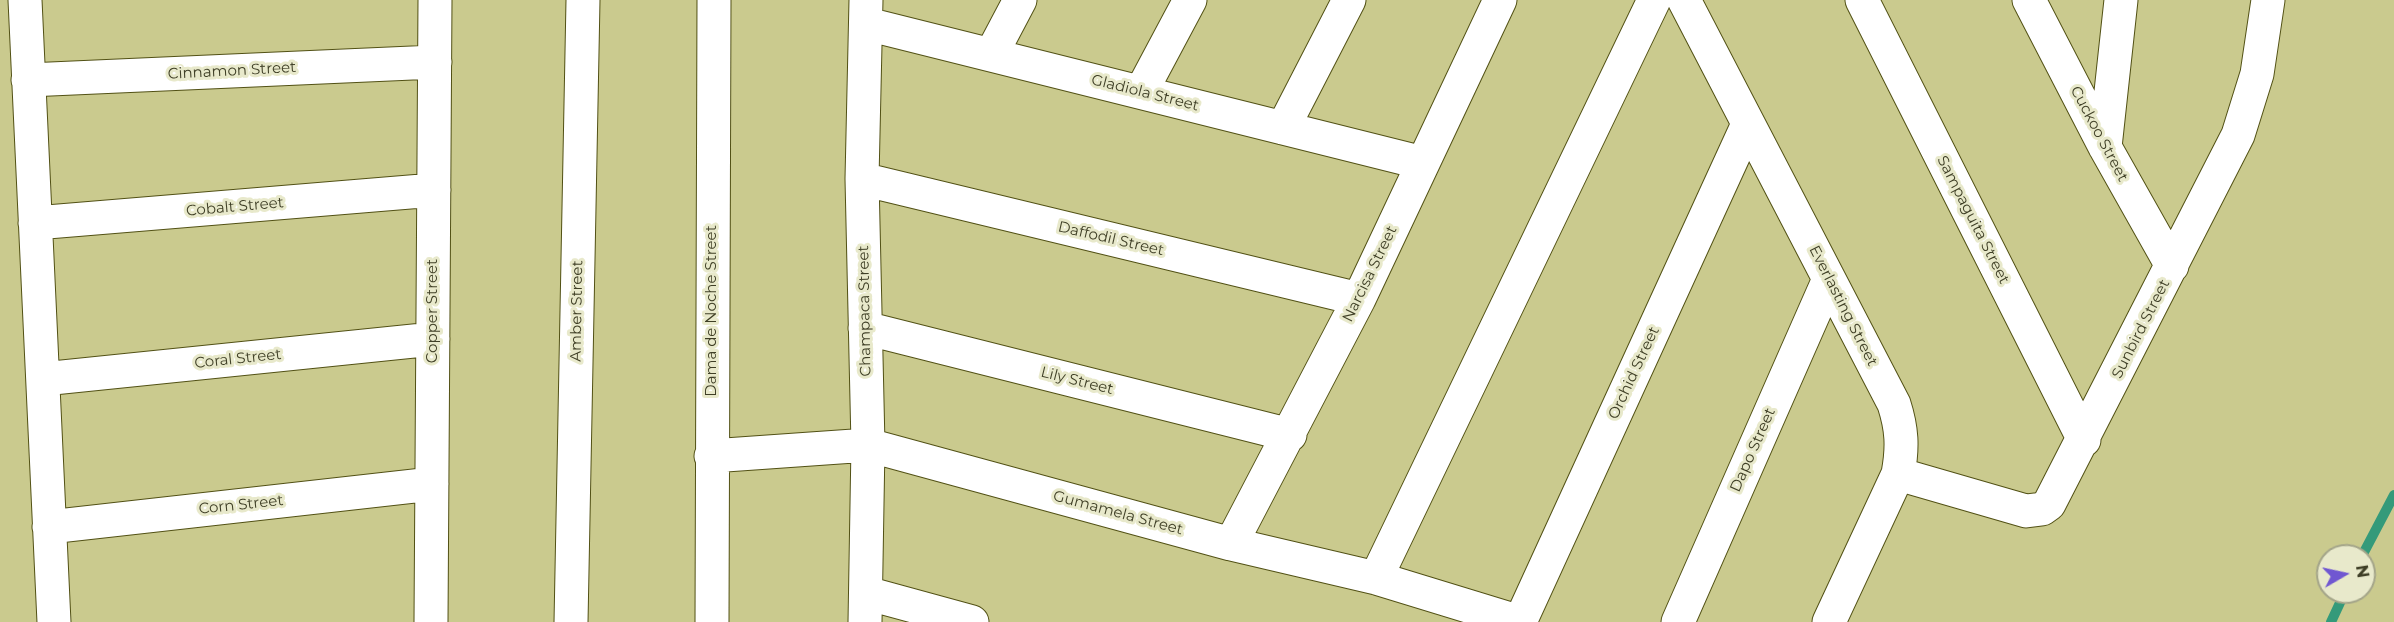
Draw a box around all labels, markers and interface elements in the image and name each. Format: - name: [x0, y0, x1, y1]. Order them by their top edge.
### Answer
- street label: Cinnamon Street: [167, 59, 297, 83]
- street label: Gladiola Street: [1089, 71, 1201, 115]
- street label: Cuckoo Street: [2066, 83, 2132, 185]
- street label: Sampaguita Street: [1933, 153, 2013, 287]
- street label: Cobalt Street: [185, 194, 285, 220]
- street label: Daffodil Street: [1056, 218, 1166, 260]
- street label: Narcisa Street: [1339, 223, 1401, 325]
- street label: Dama de Noche Street: [703, 225, 721, 397]
- street label: Everlasting Street: [1805, 243, 1881, 369]
- street label: Champaca Street: [855, 245, 875, 377]
- street label: Copper Street: [424, 259, 442, 363]
- street label: Amber Street: [567, 260, 587, 362]
- street label: Sunbird Street: [2108, 276, 2174, 382]
- street label: Orchid Street: [1605, 324, 1663, 422]
- street label: Coral Street: [194, 345, 282, 373]
- street label: Lily Street: [1039, 363, 1115, 399]
- street label: Dapo Street: [1726, 405, 1780, 495]
- street label: Gumamela Street: [1051, 487, 1185, 539]
- street label: Corn Street: [198, 492, 284, 518]
- north arrow: [2316, 544, 2376, 604]
- text: N: [2352, 564, 2373, 579]

